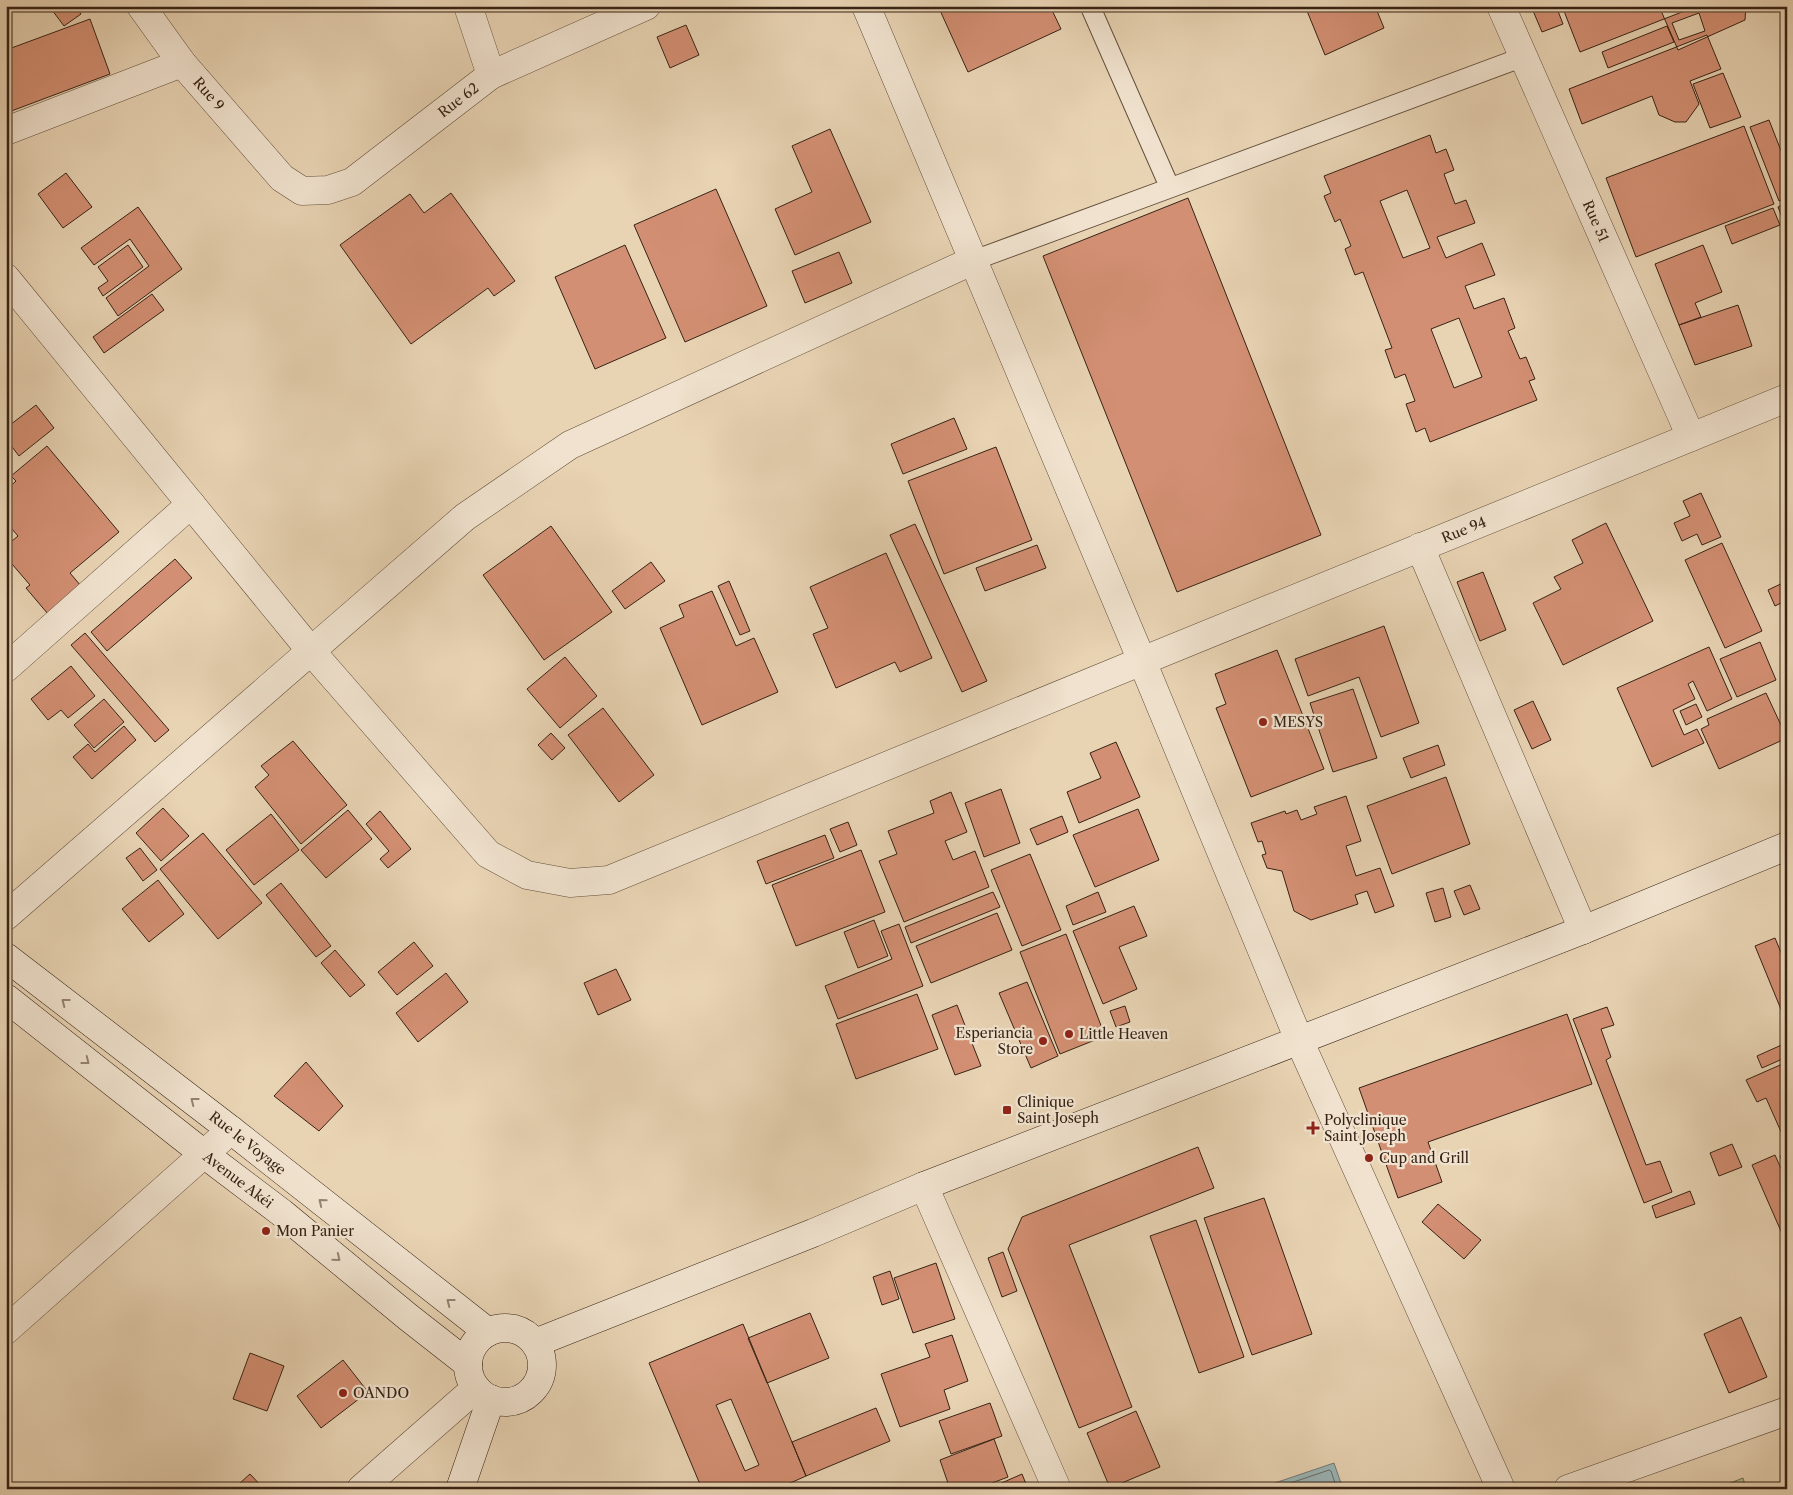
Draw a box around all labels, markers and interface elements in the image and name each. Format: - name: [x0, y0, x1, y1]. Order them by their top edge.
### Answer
- street label: Rue 9: [189, 73, 228, 114]
- street label: Rue 62: [434, 79, 482, 122]
- street label: Rue 51: [1579, 197, 1613, 245]
- street label: Rue 94: [1439, 513, 1489, 547]
- place label: MESYS: [1273, 713, 1323, 731]
- marker: MESYS: [1257, 716, 1269, 728]
- one-way arrow: [62, 1000, 71, 1008]
- place label: Esperiancia Store: [955, 1024, 1034, 1058]
- place label: Little Heaven: [1079, 1025, 1169, 1043]
- marker: Little Heaven: [1063, 1028, 1075, 1040]
- marker: Esperiancia Store: [1037, 1035, 1049, 1047]
- one-way arrow: [80, 1055, 89, 1064]
- place label: Clinique Saint Joseph: [1017, 1093, 1099, 1127]
- one-way arrow: [191, 1099, 200, 1107]
- marker: Clinique Saint Joseph: [1001, 1104, 1013, 1116]
- street label: Rue le Voyage: [206, 1108, 290, 1179]
- place label: Polyclinique Saint Joseph: [1324, 1111, 1407, 1145]
- marker: Polyclinique Saint Joseph: [1306, 1121, 1320, 1135]
- street label: Avenue Akéi: [199, 1147, 277, 1212]
- place label: Cup and Grill: [1379, 1149, 1469, 1167]
- marker: Cup and Grill: [1363, 1152, 1375, 1164]
- one-way arrow: [318, 1199, 327, 1208]
- place label: Mon Panier: [276, 1222, 354, 1240]
- marker: Mon Panier: [260, 1225, 272, 1237]
- one-way arrow: [332, 1253, 341, 1262]
- one-way arrow: [446, 1299, 456, 1308]
- place label: OANDO: [353, 1384, 409, 1402]
- marker: OANDO: [337, 1387, 349, 1399]

